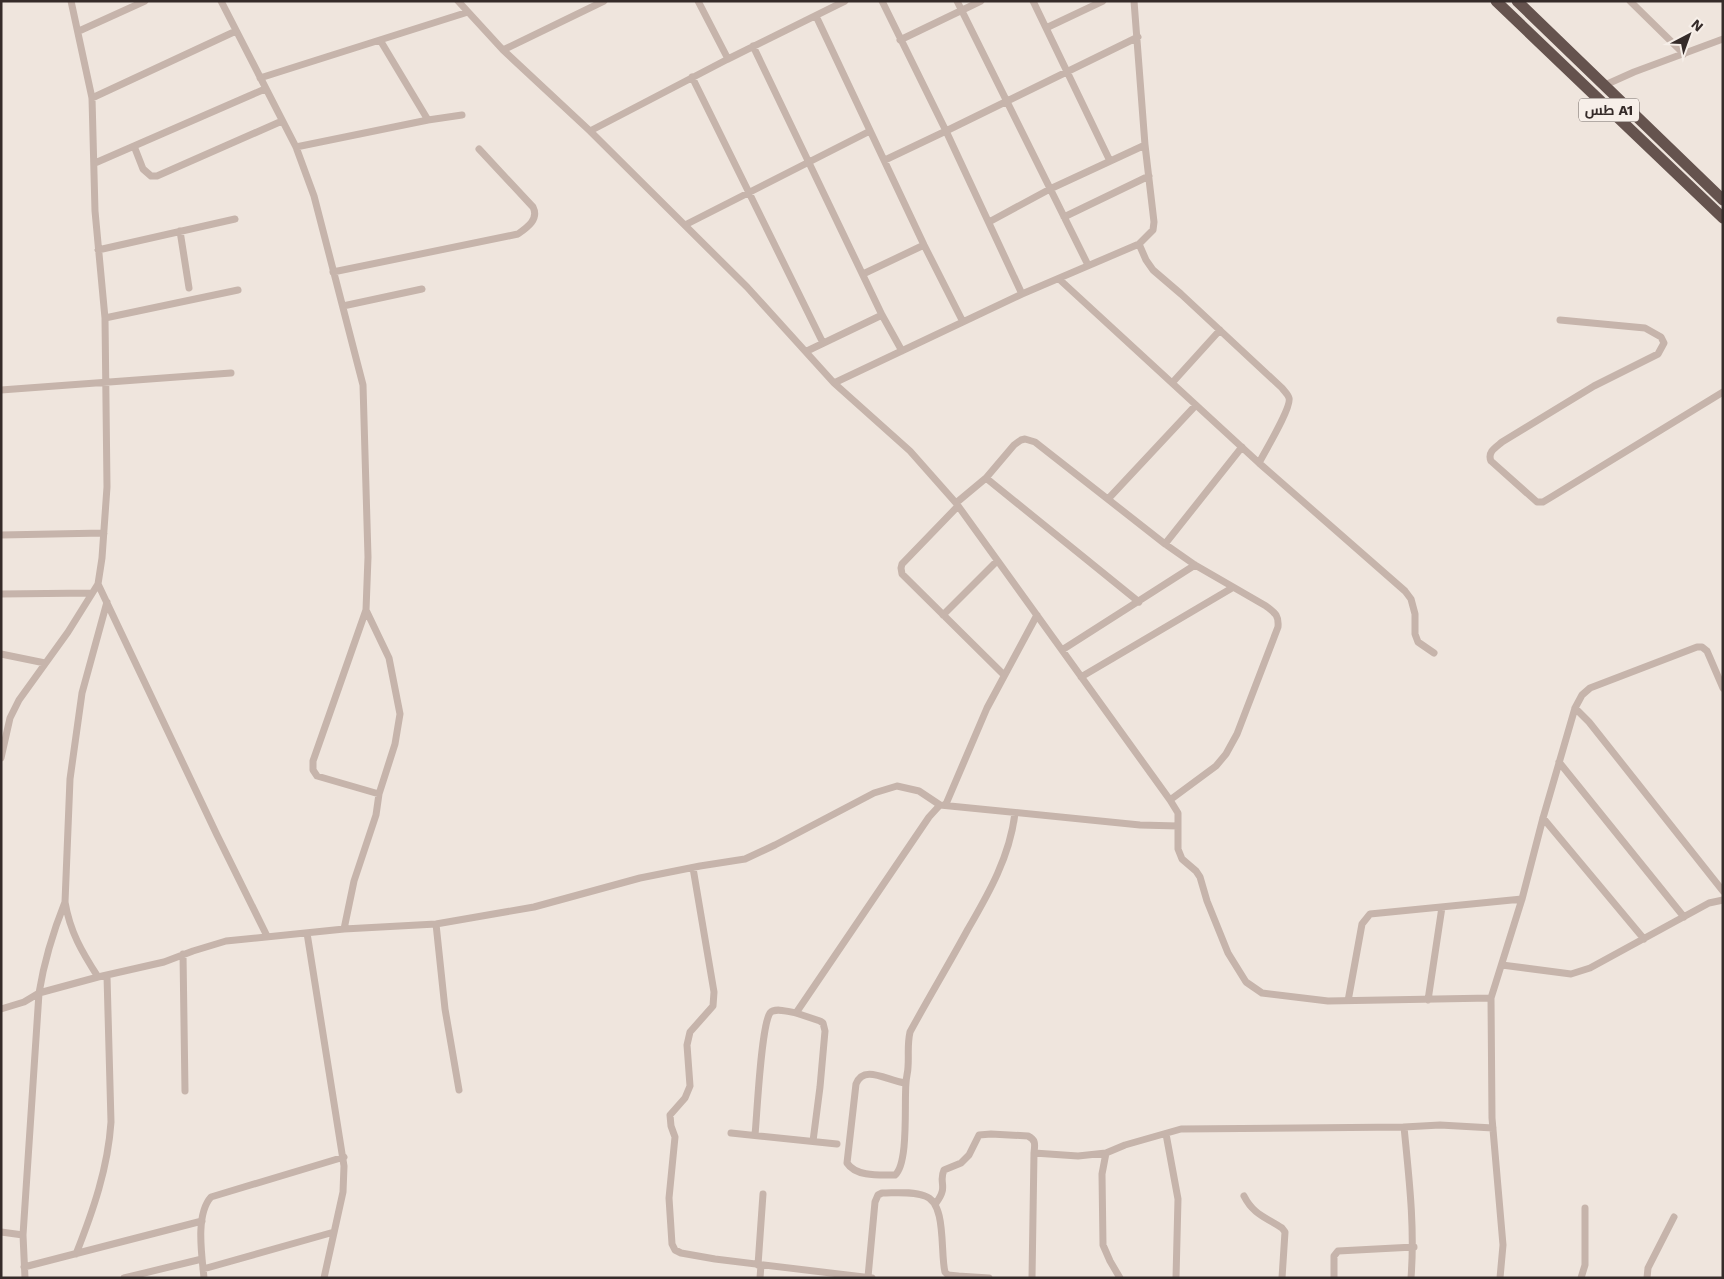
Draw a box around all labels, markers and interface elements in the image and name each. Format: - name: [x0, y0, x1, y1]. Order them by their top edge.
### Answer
- north arrow: [1664, 10, 1714, 60]
- text: N: [1688, 16, 1707, 35]
- road number: طس A1: [1579, 98, 1639, 122]

